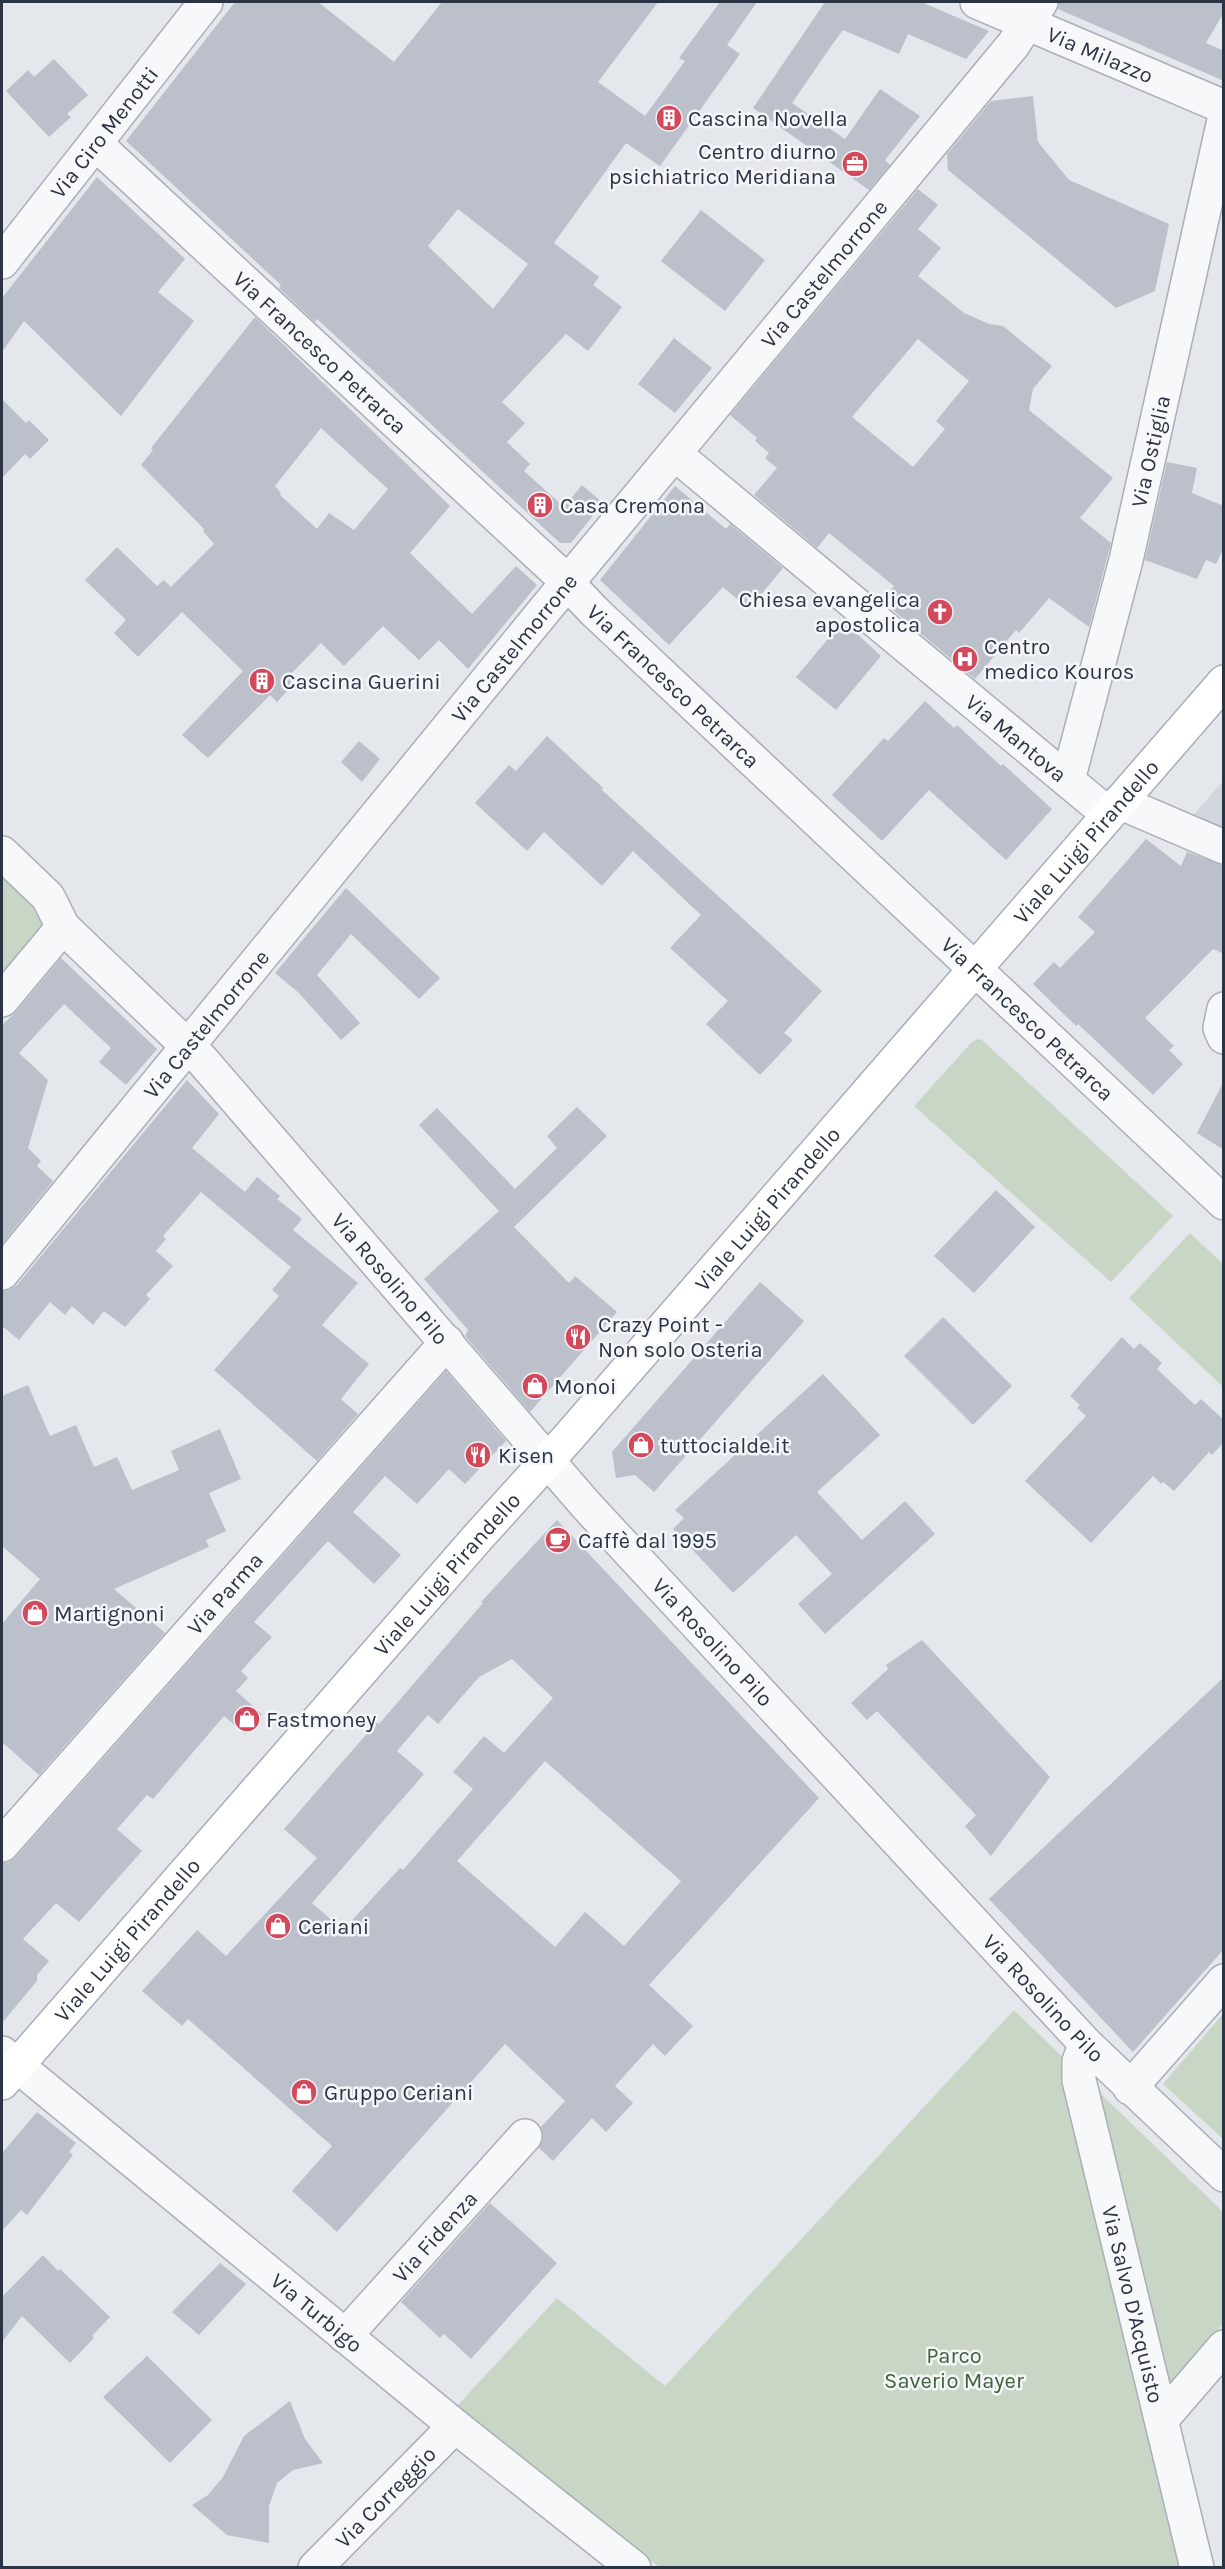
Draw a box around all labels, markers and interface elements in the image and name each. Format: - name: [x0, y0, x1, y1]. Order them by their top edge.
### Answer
- street label: Via Milazzo: [1043, 21, 1157, 89]
- street label: Via Ciro Menotti: [45, 62, 164, 204]
- building icon: Cascina Novella: [654, 103, 684, 133]
- place label: Cascina Novella: [688, 106, 848, 132]
- place label: Centro diurno psichiatrico Meridiana: [609, 139, 836, 190]
- office icon: Centro diurno psichiatrico Meridiana: [840, 149, 870, 179]
- street label: Via Castelmorrone: [756, 195, 893, 353]
- street label: Via Francesco Petrarca: [227, 266, 412, 440]
- street label: Via Ostiglia: [1126, 393, 1176, 510]
- building icon: Casa Cremona: [525, 490, 555, 520]
- place label: Casa Cremona: [560, 493, 705, 519]
- street label: Via Castelmorrone: [446, 569, 583, 728]
- place label: Chiesa evangelica apostolica: [739, 587, 920, 638]
- church icon: Chiesa evangelica apostolica: [925, 597, 955, 627]
- street label: Via Francesco Petrarca: [581, 599, 765, 774]
- place label: Centro medico Kouros: [984, 634, 1134, 685]
- hospital icon: Centro medico Kouros: [950, 644, 980, 674]
- building icon: Cascina Guerini: [247, 666, 277, 696]
- place label: Cascina Guerini: [282, 669, 441, 695]
- street label: Via Mantova: [960, 689, 1072, 788]
- street label: Viale Luigi Pirandello: [1008, 755, 1165, 930]
- street label: Via Francesco Petrarca: [935, 932, 1119, 1107]
- street label: Via Castelmorrone: [138, 945, 275, 1104]
- street label: Viale Luigi Pirandello: [690, 1122, 846, 1297]
- street label: Via Rosolino Pilo: [326, 1208, 454, 1350]
- place label: Crazy Point - Non solo Osteria: [598, 1312, 763, 1363]
- restaurant icon: Crazy Point - Non solo Osteria: [563, 1322, 593, 1352]
- shop icon: Monoi: [520, 1371, 550, 1401]
- place label: Monoi: [554, 1374, 617, 1400]
- shop icon: tuttocialde.it: [626, 1430, 656, 1460]
- place label: tuttocialde.it: [660, 1433, 789, 1459]
- restaurant icon: Kisen: [463, 1440, 493, 1470]
- place label: Kisen: [498, 1443, 554, 1469]
- street label: Viale Luigi Pirandello: [369, 1487, 526, 1661]
- cafe icon: Caffè dal 1995: [543, 1525, 573, 1555]
- place label: Caffè dal 1995: [578, 1528, 717, 1554]
- street label: Via Parma: [182, 1547, 269, 1641]
- street label: Via Rosolino Pilo: [646, 1573, 778, 1712]
- shop icon: Martignoni: [20, 1598, 50, 1628]
- place label: Martignoni: [54, 1601, 165, 1627]
- shop icon: Fastmoney: [232, 1704, 262, 1734]
- place label: Fastmoney: [266, 1707, 376, 1733]
- street label: Viale Luigi Pirandello: [49, 1853, 206, 2028]
- shop icon: Ceriani: [263, 1911, 293, 1941]
- place label: Ceriani: [298, 1914, 369, 1940]
- street label: Via Rosolino Pilo: [977, 1929, 1109, 2068]
- shop icon: Gruppo Ceriani: [289, 2077, 319, 2107]
- place label: Gruppo Ceriani: [324, 2080, 474, 2106]
- street label: Via Fidenza: [387, 2186, 483, 2288]
- street label: Via Salvo D'Acquisto: [1096, 2203, 1169, 2406]
- street label: Via Turbigo: [265, 2268, 367, 2358]
- park label: Parco Saverio Mayer: [884, 2343, 1024, 2394]
- street label: Via Correggio: [330, 2441, 442, 2554]

